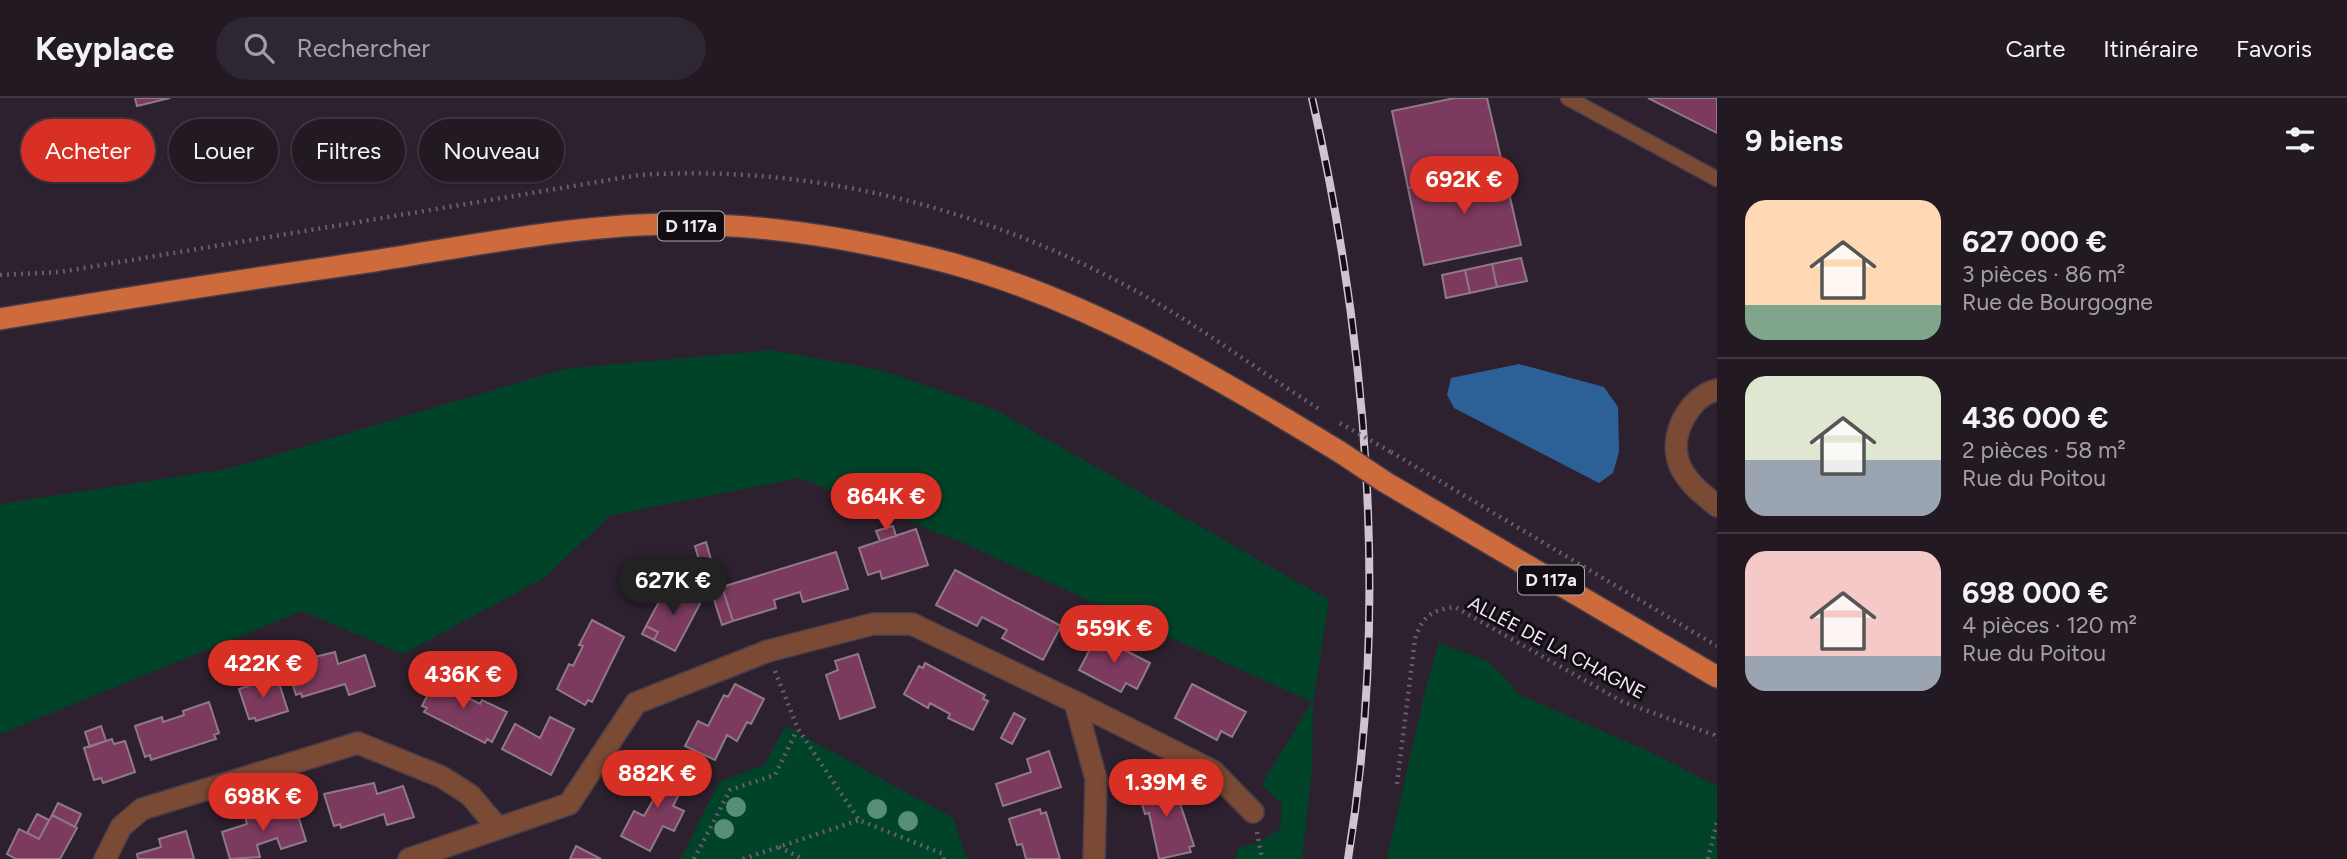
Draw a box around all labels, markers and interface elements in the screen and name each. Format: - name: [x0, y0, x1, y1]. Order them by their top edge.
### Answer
- search box: [216, 17, 706, 80]
- text: Keyplace: [35, 29, 174, 68]
- icon: search: [240, 29, 278, 67]
- text: Rechercher: [296, 32, 430, 64]
- text: Carte: [2005, 34, 2065, 63]
- text: Itinéraire: [2103, 34, 2198, 63]
- text: Favoris: [2236, 34, 2312, 63]
- chip: Acheter: [21, 119, 155, 182]
- chip: Louer: [169, 119, 278, 182]
- chip: Filtres: [292, 119, 405, 182]
- chip: Nouveau: [419, 119, 564, 182]
- icon: filters: [2281, 121, 2319, 159]
- text: 9 biens: [1745, 122, 1843, 159]
- pin: 692K €: [1407, 156, 1521, 216]
- text: 692K €: [1426, 165, 1502, 193]
- road number: D 117a: [658, 211, 724, 240]
- text: 627 000 €: [1962, 223, 2107, 260]
- icon: home: [1801, 228, 1885, 312]
- text: 3 pièces · 86 m²: [1962, 260, 2125, 288]
- text: Rue de Bourgogne: [1962, 288, 2153, 316]
- text: 436 000 €: [1962, 399, 2109, 436]
- icon: home: [1801, 404, 1885, 488]
- text: 2 pièces · 58 m²: [1962, 436, 2126, 464]
- text: Rue du Poitou: [1962, 464, 2106, 492]
- pin: 864K €: [829, 474, 943, 533]
- text: 864K €: [847, 482, 925, 510]
- pin: 627K €: [616, 558, 730, 617]
- text: 627K €: [635, 566, 711, 594]
- road number: D 117a: [1518, 566, 1584, 594]
- text: 698 000 €: [1962, 574, 2109, 611]
- icon: home: [1801, 579, 1885, 663]
- street label: ALLÉE DE LA CHAGNE: [1464, 591, 1649, 704]
- pin: 559K €: [1057, 606, 1171, 665]
- text: 4 pièces · 120 m²: [1962, 611, 2137, 639]
- text: 559K €: [1076, 614, 1152, 642]
- text: Rue du Poitou: [1962, 639, 2106, 667]
- pin: 422K €: [206, 640, 320, 700]
- text: 422K €: [224, 649, 302, 677]
- pin: 436K €: [406, 652, 520, 711]
- text: 436K €: [424, 660, 502, 688]
- pin: 882K €: [600, 750, 714, 810]
- text: 882K €: [618, 759, 696, 787]
- pin: 1.39M €: [1101, 760, 1231, 819]
- text: 1.39M €: [1125, 768, 1207, 796]
- pin: 698K €: [206, 774, 320, 833]
- text: 698K €: [224, 782, 302, 810]

